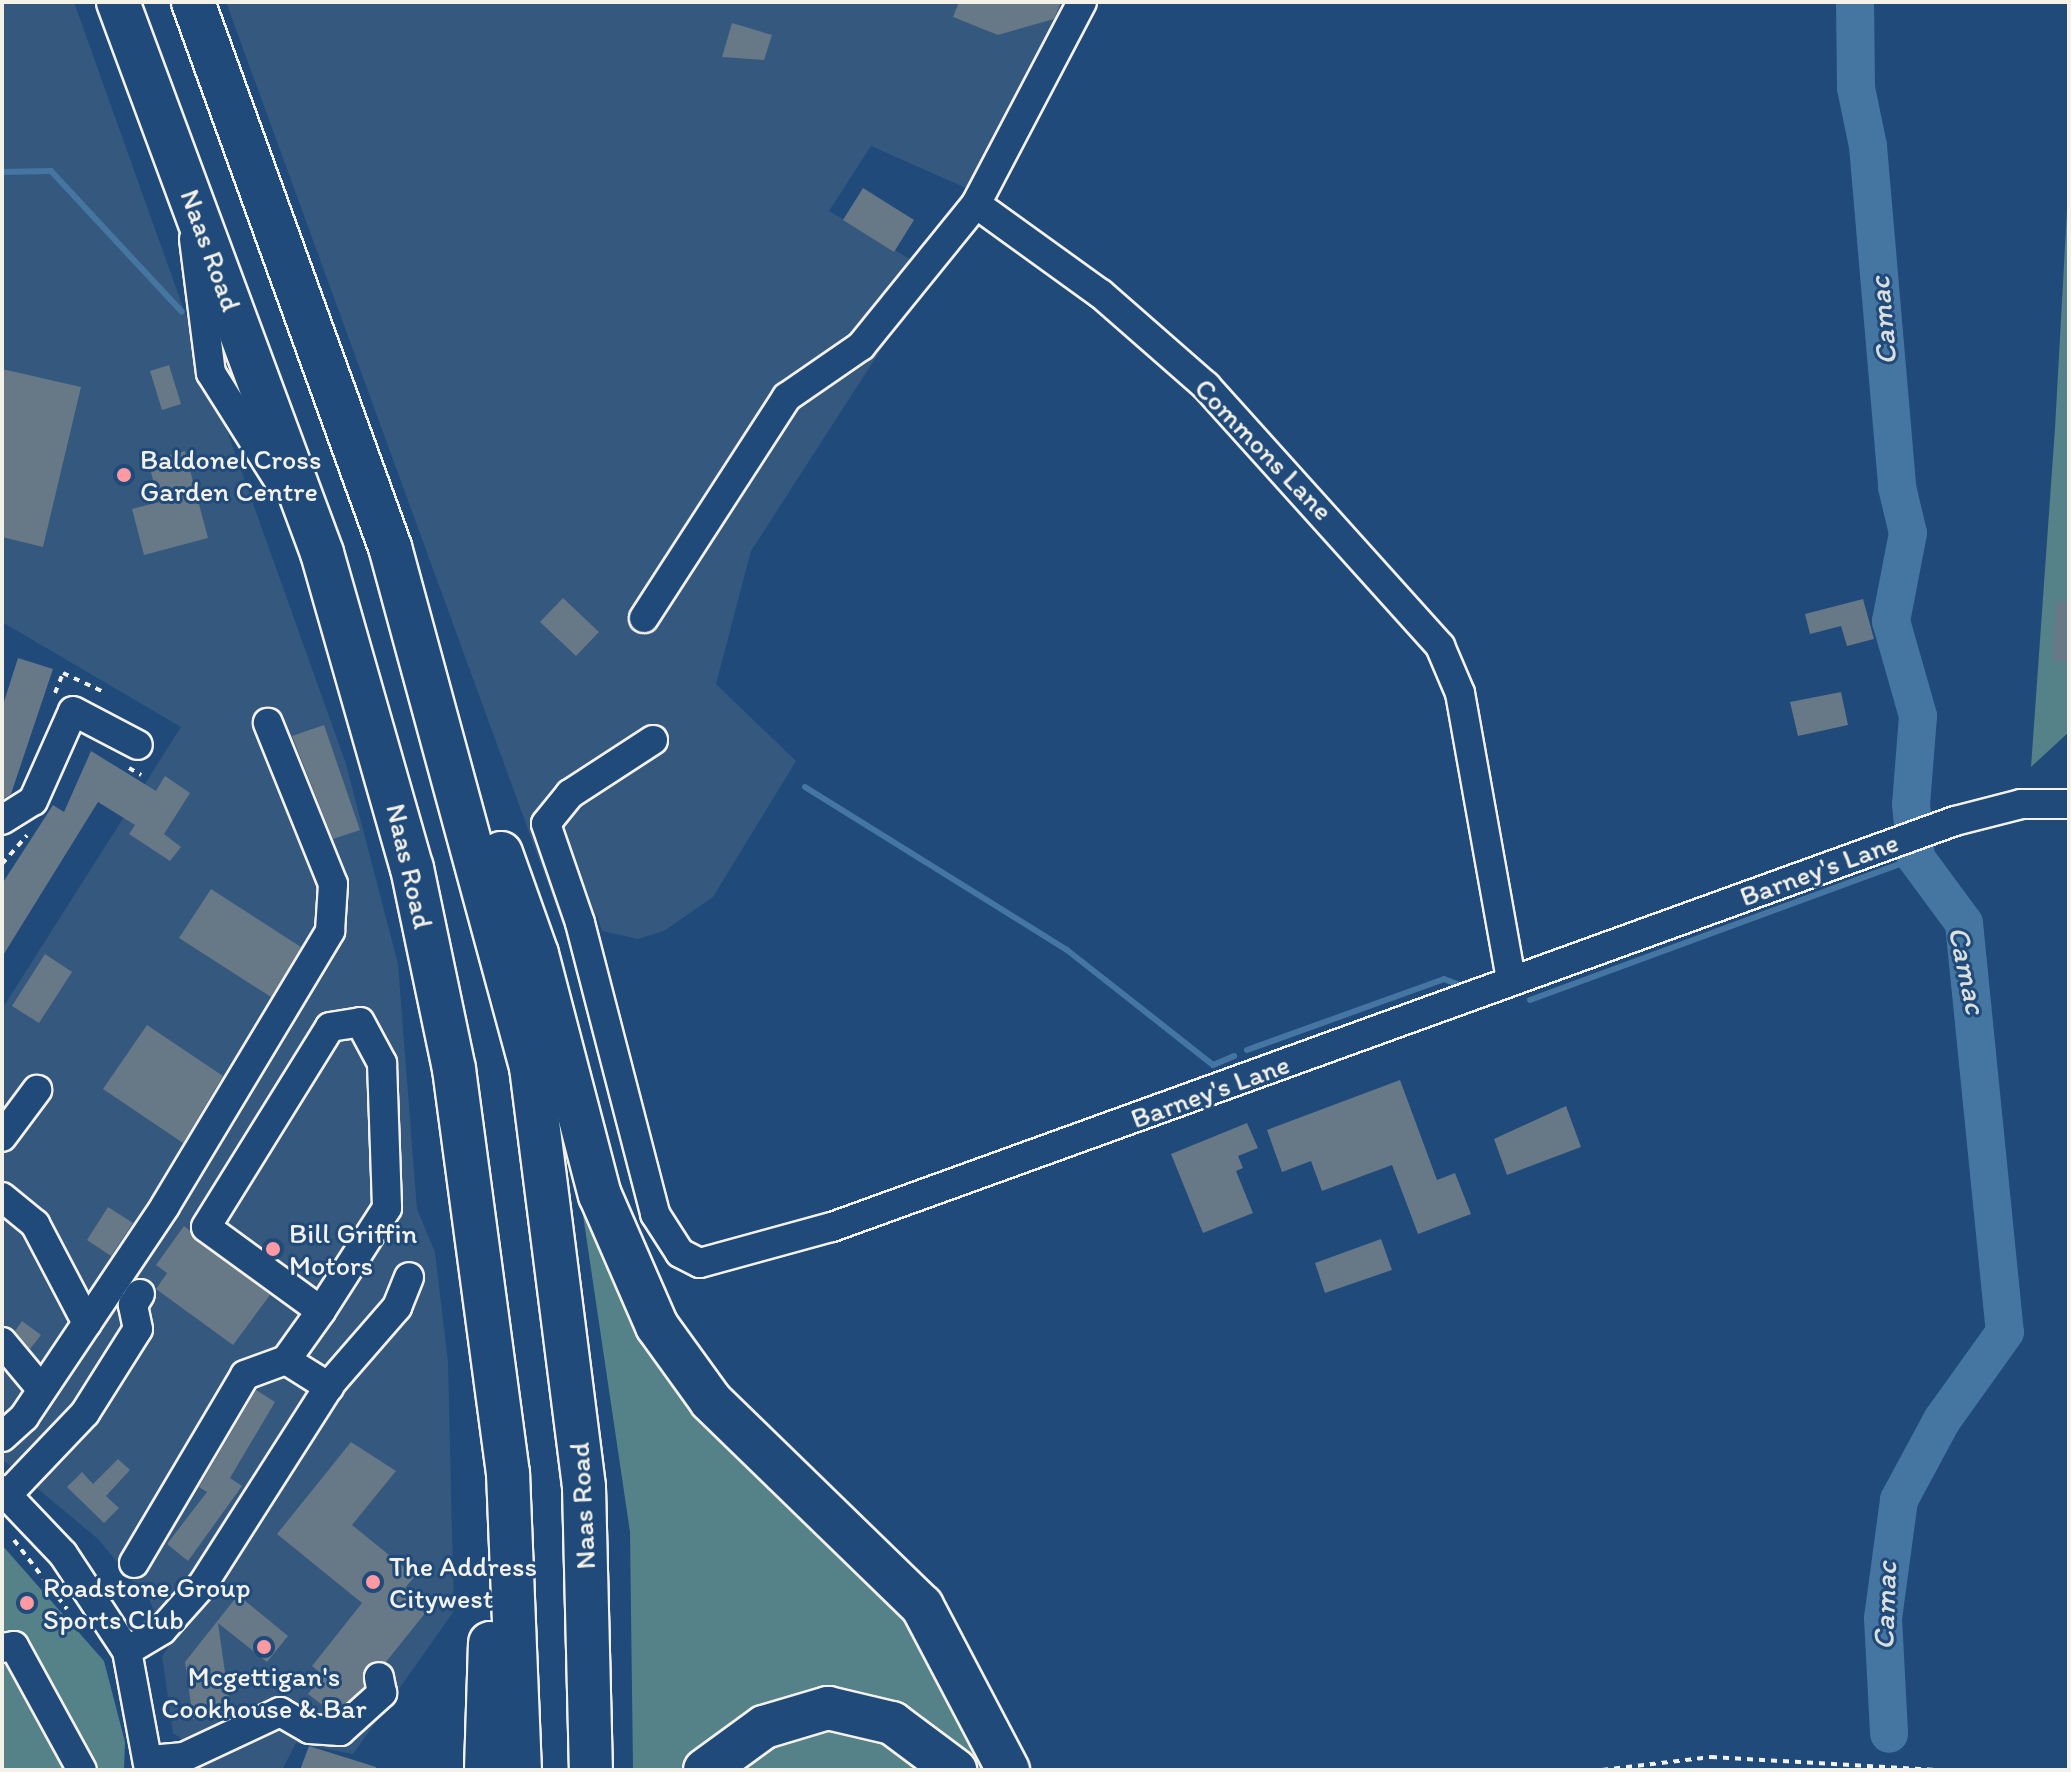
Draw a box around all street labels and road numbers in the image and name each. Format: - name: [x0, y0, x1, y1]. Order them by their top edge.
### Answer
- street label: Naas Road: [174, 185, 248, 315]
- street label: Commons Lane: [1188, 371, 1340, 527]
- street label: Naas Road: [379, 801, 441, 931]
- street label: Barney's Lane: [1735, 825, 1903, 913]
- street label: Barney's Lane: [1126, 1047, 1294, 1135]
- street label: Naas Road: [562, 1442, 602, 1570]

